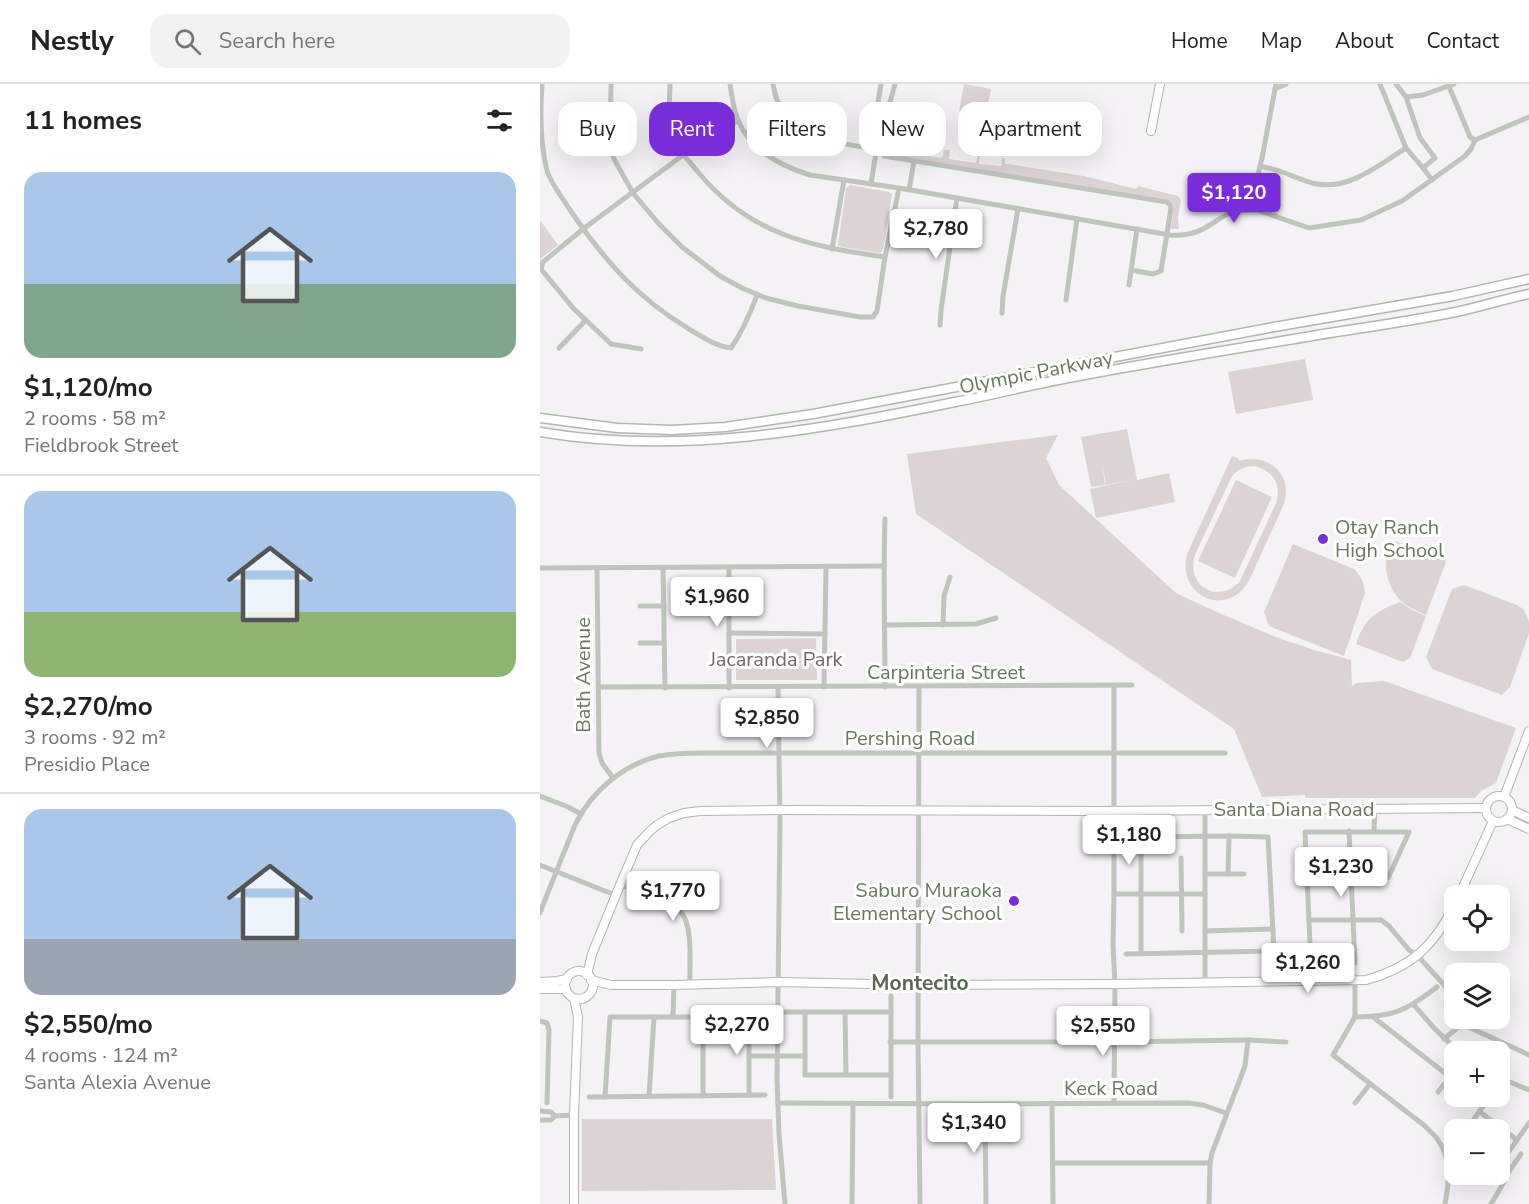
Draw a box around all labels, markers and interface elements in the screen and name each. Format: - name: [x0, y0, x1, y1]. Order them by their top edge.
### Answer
- search box: [150, 14, 570, 68]
- text: Nestly: [30, 22, 114, 60]
- icon: search: [171, 25, 204, 58]
- text: Search here: [219, 26, 335, 56]
- text: Home: [1171, 27, 1228, 55]
- text: Map: [1261, 27, 1302, 55]
- text: About: [1335, 27, 1393, 55]
- text: Contact: [1426, 27, 1499, 55]
- chip: Buy: [558, 102, 637, 156]
- chip: Rent: [649, 102, 735, 156]
- chip: Filters: [747, 102, 847, 156]
- chip: New: [859, 102, 946, 156]
- chip: Apartment: [958, 102, 1102, 156]
- text: 11 homes: [24, 103, 142, 138]
- icon: filters: [483, 104, 516, 137]
- pin: $1,120: [1185, 173, 1283, 224]
- text: $1,120: [1202, 179, 1266, 206]
- pin: $2,780: [887, 209, 985, 260]
- icon: home: [216, 211, 324, 319]
- text: $2,780: [904, 215, 968, 242]
- street label: Olympic Parkway: [957, 344, 1116, 401]
- text: $1,120/mo: [24, 370, 153, 405]
- text: 2 rooms · 58 m²: [24, 405, 166, 432]
- text: Fieldbrook Street: [24, 432, 178, 459]
- place label: Otay Ranch High School: [1335, 514, 1444, 564]
- icon: home: [216, 530, 324, 638]
- marker: Otay Ranch High School: [1316, 532, 1330, 546]
- pin: $1,960: [668, 577, 766, 628]
- text: $1,960: [685, 583, 749, 610]
- street label: Bath Avenue: [570, 617, 597, 733]
- park label: Jacaranda Park: [708, 646, 844, 673]
- street label: Carpinteria Street: [867, 659, 1026, 686]
- text: $2,270/mo: [24, 689, 153, 724]
- pin: $2,850: [718, 698, 816, 749]
- text: $2,850: [735, 704, 799, 731]
- text: 3 rooms · 92 m²: [24, 724, 166, 751]
- street label: Pershing Road: [845, 725, 975, 752]
- text: Presidio Place: [24, 751, 150, 778]
- street label: Santa Diana Road: [1214, 796, 1374, 823]
- pin: $1,180: [1080, 815, 1178, 866]
- text: $1,180: [1097, 821, 1161, 848]
- pin: $1,230: [1292, 847, 1390, 898]
- icon: home: [216, 848, 324, 956]
- text: $1,230: [1309, 853, 1373, 880]
- pin: $1,770: [624, 871, 722, 922]
- text: $1,770: [641, 877, 705, 904]
- place label: Saburo Muraoka Elementary School: [833, 877, 1002, 927]
- map controls: [1444, 885, 1510, 1185]
- button: locate: [1444, 885, 1510, 951]
- marker: Saburo Muraoka Elementary School: [1007, 894, 1021, 908]
- pin: $1,260: [1259, 943, 1357, 994]
- text: $1,260: [1276, 949, 1340, 976]
- button: layers: [1444, 963, 1510, 1029]
- district label: Montecito: [871, 969, 969, 997]
- pin: $2,270: [688, 1005, 786, 1056]
- pin: $2,550: [1054, 1006, 1152, 1057]
- text: $2,550/mo: [24, 1007, 153, 1042]
- text: $2,270: [705, 1011, 769, 1038]
- text: $2,550: [1071, 1012, 1135, 1039]
- button: +: [1444, 1041, 1510, 1107]
- text: 4 rooms · 124 m²: [24, 1042, 178, 1069]
- text: Santa Alexia Avenue: [24, 1069, 211, 1096]
- street label: Keck Road: [1064, 1075, 1158, 1102]
- pin: $1,340: [925, 1103, 1023, 1154]
- text: $1,340: [942, 1109, 1006, 1136]
- button: −: [1444, 1119, 1510, 1185]

